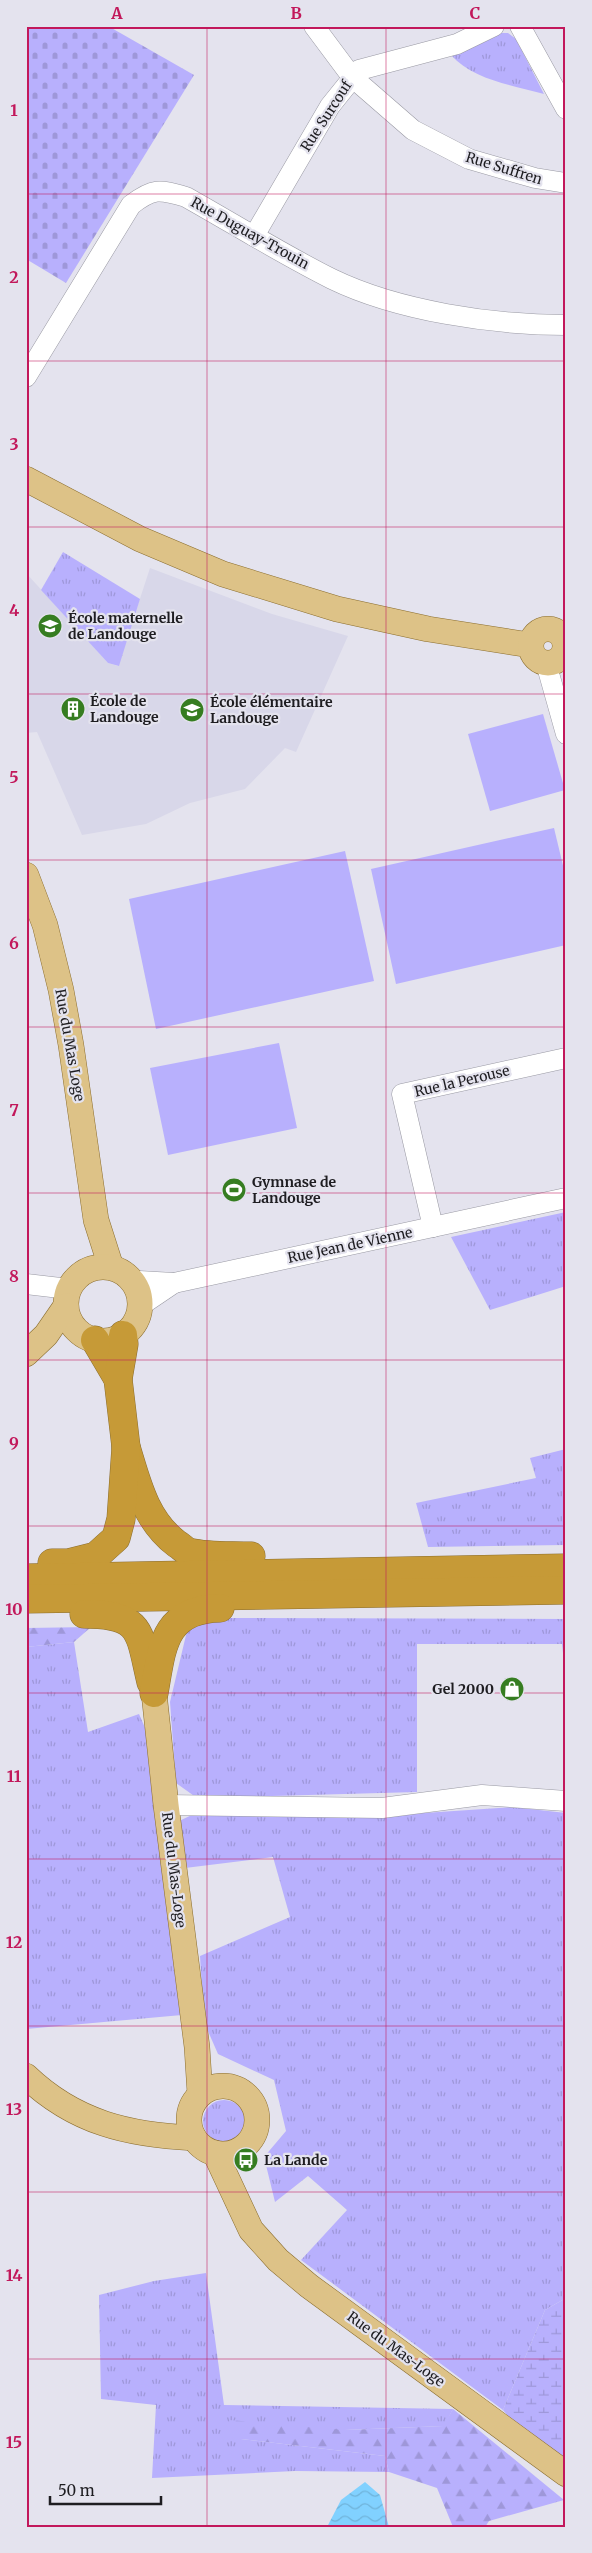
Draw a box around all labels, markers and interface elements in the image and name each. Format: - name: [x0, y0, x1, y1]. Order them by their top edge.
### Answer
- text: A: [110, 3, 123, 23]
- text: B: [290, 3, 302, 23]
- text: C: [470, 3, 480, 23]
- street label: Rue Surcouf: [296, 77, 356, 155]
- text: 1: [10, 100, 18, 120]
- street label: Rue Suffren: [464, 148, 544, 188]
- street label: Rue Duguay-Trouin: [188, 193, 312, 273]
- text: 2: [9, 267, 19, 287]
- text: 3: [9, 434, 19, 454]
- text: 4: [9, 600, 19, 620]
- place label: École maternelle de Landouge: [68, 609, 183, 643]
- school or university icon: École maternelle de Landouge: [37, 613, 63, 639]
- place label: École de Landouge: [90, 692, 159, 726]
- place label: École élémentaire Landouge: [210, 693, 333, 727]
- building icon: École de Landouge: [60, 696, 86, 722]
- school or university icon: École élémentaire Landouge: [179, 697, 205, 723]
- text: 5: [9, 767, 19, 787]
- text: 6: [9, 933, 19, 953]
- street label: Rue du Mas Loge: [51, 987, 89, 1103]
- street label: Rue la Perouse: [413, 1061, 511, 1101]
- text: 7: [9, 1100, 19, 1120]
- place label: Gymnase de Landouge: [252, 1173, 337, 1207]
- sports icon: Gymnase de Landouge: [221, 1177, 247, 1203]
- street label: Rue Jean de Vienne: [286, 1223, 414, 1267]
- text: 8: [9, 1266, 19, 1286]
- text: 9: [9, 1433, 19, 1453]
- text: 10: [5, 1599, 23, 1619]
- shop icon: Gel 2000: [499, 1676, 525, 1702]
- place label: Gel 2000: [432, 1680, 494, 1698]
- text: 11: [7, 1766, 22, 1786]
- street label: Rue du Mas-Loge: [158, 1811, 190, 1929]
- text: 12: [6, 1932, 22, 1952]
- text: 13: [6, 2099, 22, 2119]
- bus stop icon: La Lande: [233, 2147, 259, 2173]
- place label: La Lande: [264, 2151, 328, 2169]
- text: 14: [6, 2265, 22, 2285]
- street label: Rue du Mas-Loge: [344, 2308, 448, 2390]
- text: 15: [6, 2432, 22, 2452]
- scale bar: [50, 2473, 161, 2505]
- text: 50 m: [58, 2481, 95, 2500]

